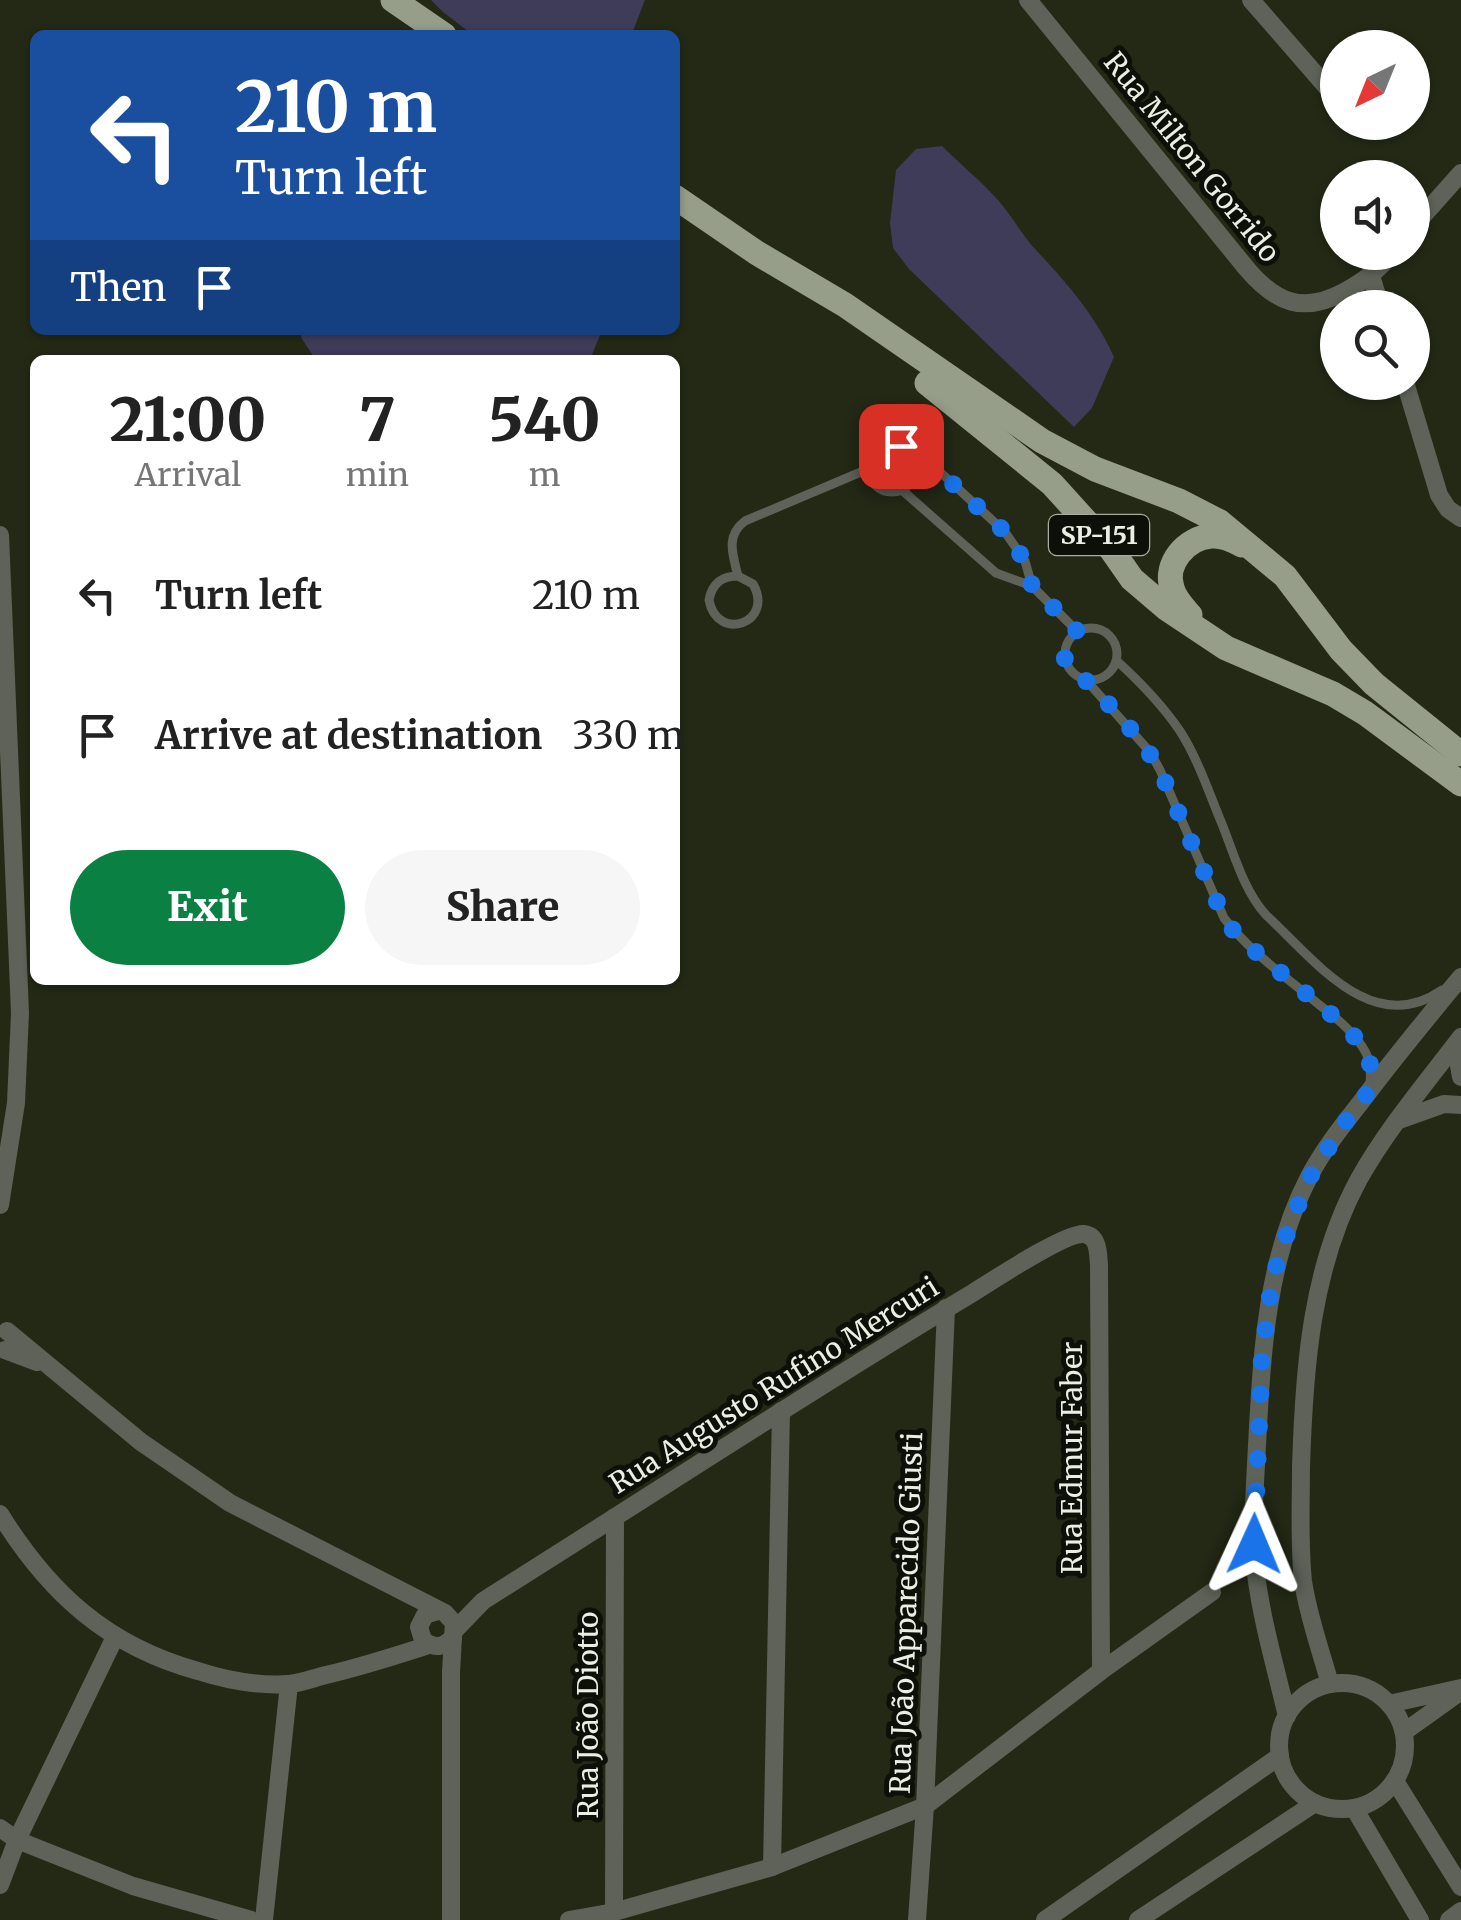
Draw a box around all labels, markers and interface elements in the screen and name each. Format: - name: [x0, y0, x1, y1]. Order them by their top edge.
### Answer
- north arrow: [1320, 30, 1430, 140]
- map controls: [1320, 30, 1430, 400]
- street label: Rua Milton Gorrido: [1096, 45, 1288, 269]
- text: 210 m: [235, 63, 437, 151]
- icon: left: [70, 70, 200, 200]
- text: Turn left: [235, 150, 427, 206]
- button: sound: [1320, 160, 1430, 270]
- icon: arrive: [187, 260, 242, 315]
- text: Then: [70, 264, 167, 311]
- button: search: [1320, 290, 1430, 400]
- text: 21:00: [109, 382, 266, 457]
- text: 7: [359, 382, 396, 457]
- text: 540: [489, 382, 601, 457]
- pin: [859, 404, 944, 489]
- icon: arrive: [874, 419, 929, 474]
- text: Arrival: [134, 455, 241, 495]
- text: min: [346, 455, 409, 495]
- text: m: [529, 455, 560, 495]
- road number: SP-151: [1049, 515, 1149, 555]
- icon: left: [70, 568, 125, 623]
- text: Turn left: [155, 572, 322, 619]
- text: 210 m: [532, 572, 640, 619]
- icon: arrive: [70, 708, 125, 763]
- text: Arrive at destination: [155, 712, 542, 759]
- text: 330 m: [572, 712, 685, 759]
- button: Exit: [70, 850, 345, 965]
- button: Share: [365, 850, 640, 965]
- street label: Rua Augusto Rufino Mercuri: [603, 1269, 945, 1501]
- street label: Rua Edmur Faber: [1054, 1342, 1090, 1574]
- street label: Rua João Apparecido Giusti: [882, 1431, 930, 1795]
- position arrow: [1202, 1492, 1306, 1596]
- street label: Rua João Diotto: [570, 1612, 606, 1818]

